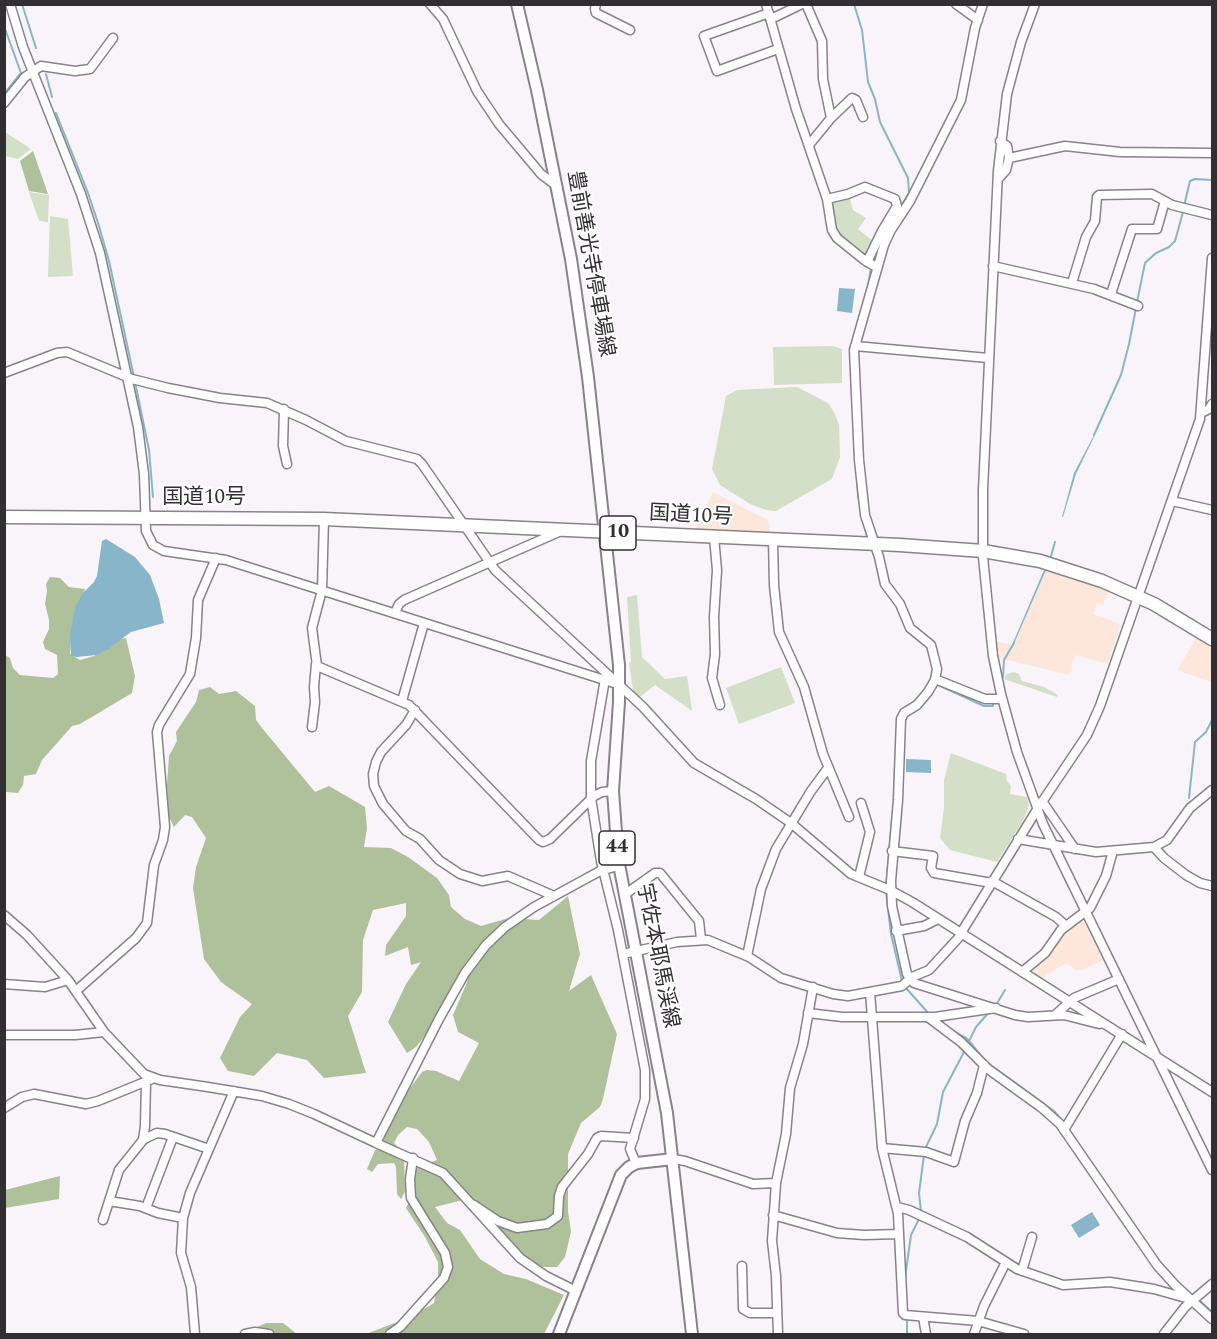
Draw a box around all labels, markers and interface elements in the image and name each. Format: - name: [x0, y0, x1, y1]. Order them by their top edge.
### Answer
- street label: 豊前善光寺停車場線: [560, 169, 618, 359]
- street label: 国道10号: [162, 486, 246, 512]
- street label: 国道10号: [648, 502, 734, 532]
- road number: 10: [600, 516, 636, 550]
- road number: 44: [599, 831, 635, 865]
- street label: 宇佐本耶馬渓線: [630, 881, 682, 1031]

